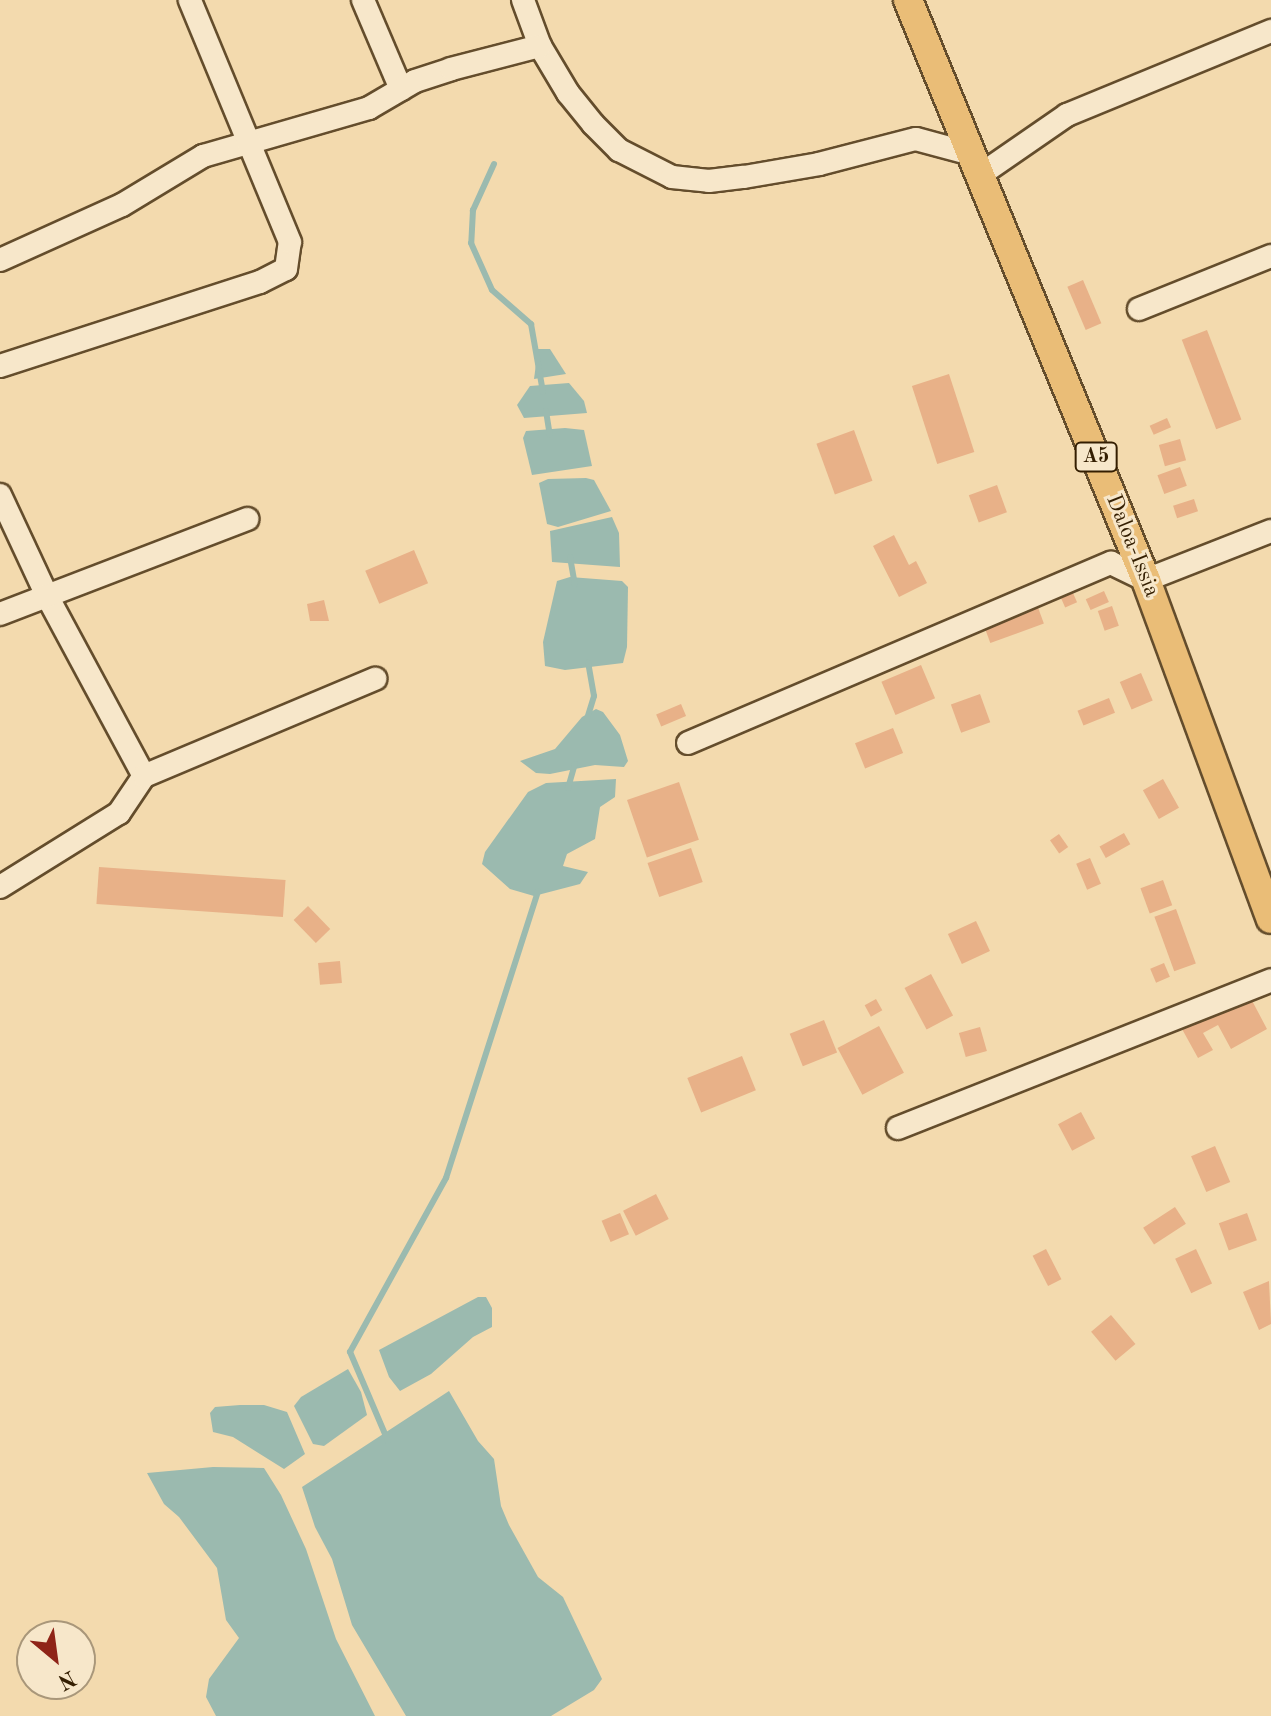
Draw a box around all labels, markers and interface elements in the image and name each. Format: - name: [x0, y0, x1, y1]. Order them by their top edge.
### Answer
- road number: A5: [1074, 441, 1118, 473]
- street label: Daloa-Issia: [1099, 491, 1165, 601]
- north arrow: [16, 1620, 96, 1700]
- text: N: [54, 1666, 79, 1693]

